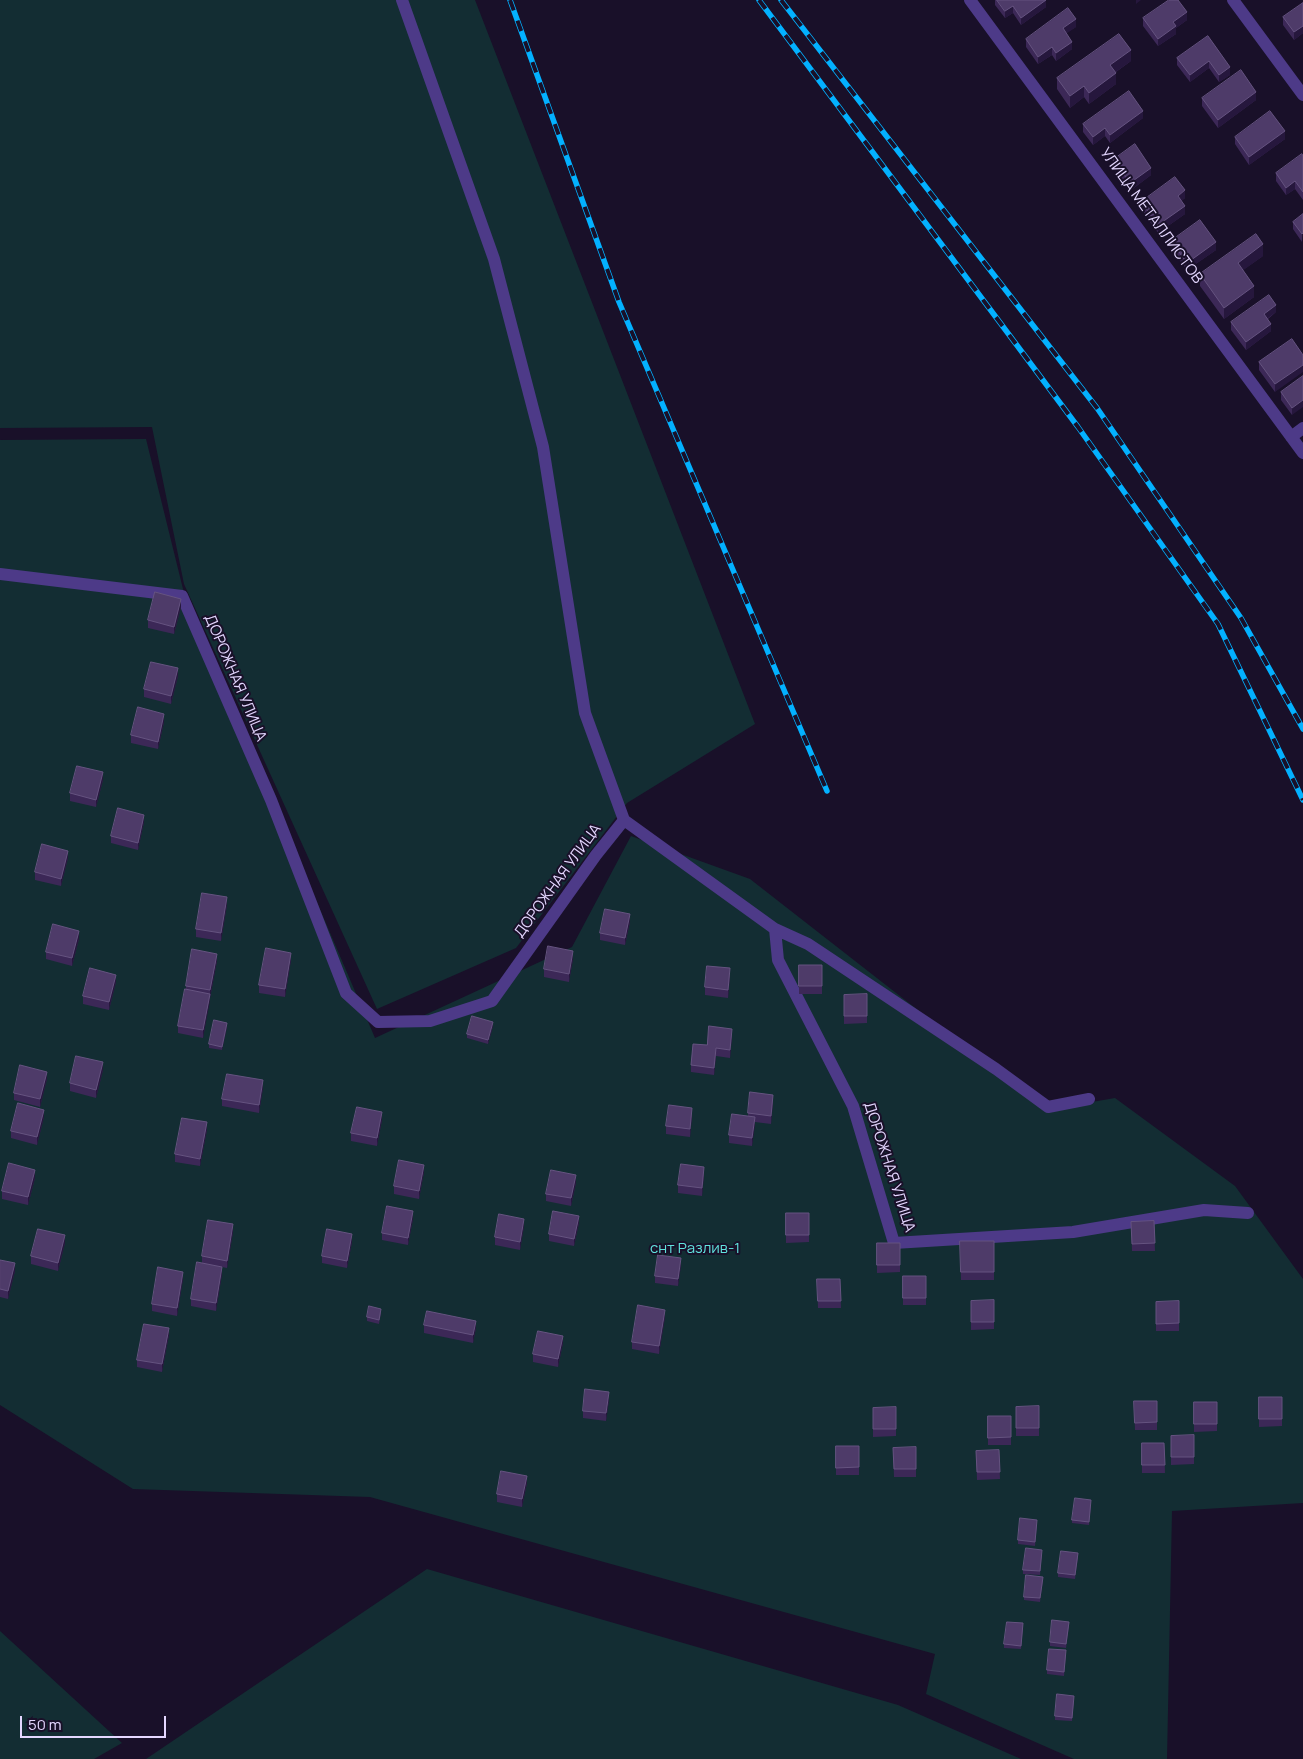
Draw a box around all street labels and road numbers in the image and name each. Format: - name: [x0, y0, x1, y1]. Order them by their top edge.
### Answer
- street label: УЛИЦА МЕТАЛЛИСТОВ: [1096, 145, 1206, 287]
- street label: ДОРОЖНАЯ УЛИЦА: [200, 612, 270, 744]
- street label: ДОРОЖНАЯ УЛИЦА: [511, 821, 605, 941]
- street label: ДОРОЖНАЯ УЛИЦА: [859, 1100, 919, 1234]

